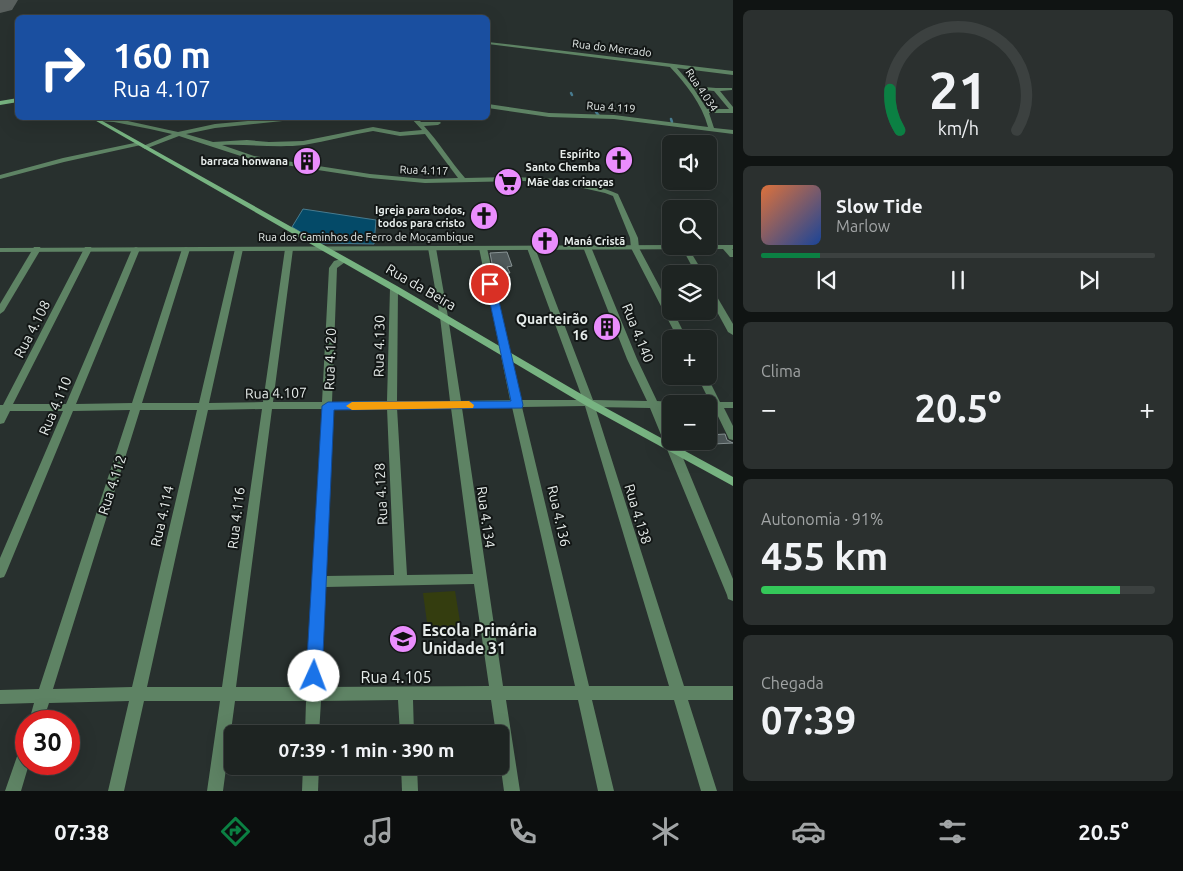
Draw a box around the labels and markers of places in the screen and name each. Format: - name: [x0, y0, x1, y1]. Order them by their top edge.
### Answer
- church icon: Espírito Santo Chemba: [604, 145, 634, 175]
- building icon: barraca honwana: [292, 146, 322, 176]
- place label: Espírito Santo Chemba: [526, 148, 600, 173]
- place label: barraca honwana: [200, 155, 288, 167]
- supermarket icon: Mãe das crianças: [493, 167, 523, 197]
- place label: Mãe das crianças: [527, 176, 614, 188]
- church icon: Igreja para todos, todos para cristo: [469, 201, 499, 231]
- place label: Igreja para todos, todos para cristo: [375, 204, 465, 229]
- church icon: Maná Cristã: [530, 226, 560, 256]
- place label: Maná Cristã: [564, 235, 625, 247]
- pin: [469, 263, 511, 305]
- place label: Quarteirão 16: [516, 311, 588, 343]
- building icon: Quarteirão 16: [592, 312, 622, 342]
- place label: Escola Primária Unidade 31: [422, 621, 537, 657]
- school or university icon: Escola Primária Unidade 31: [388, 624, 418, 654]

